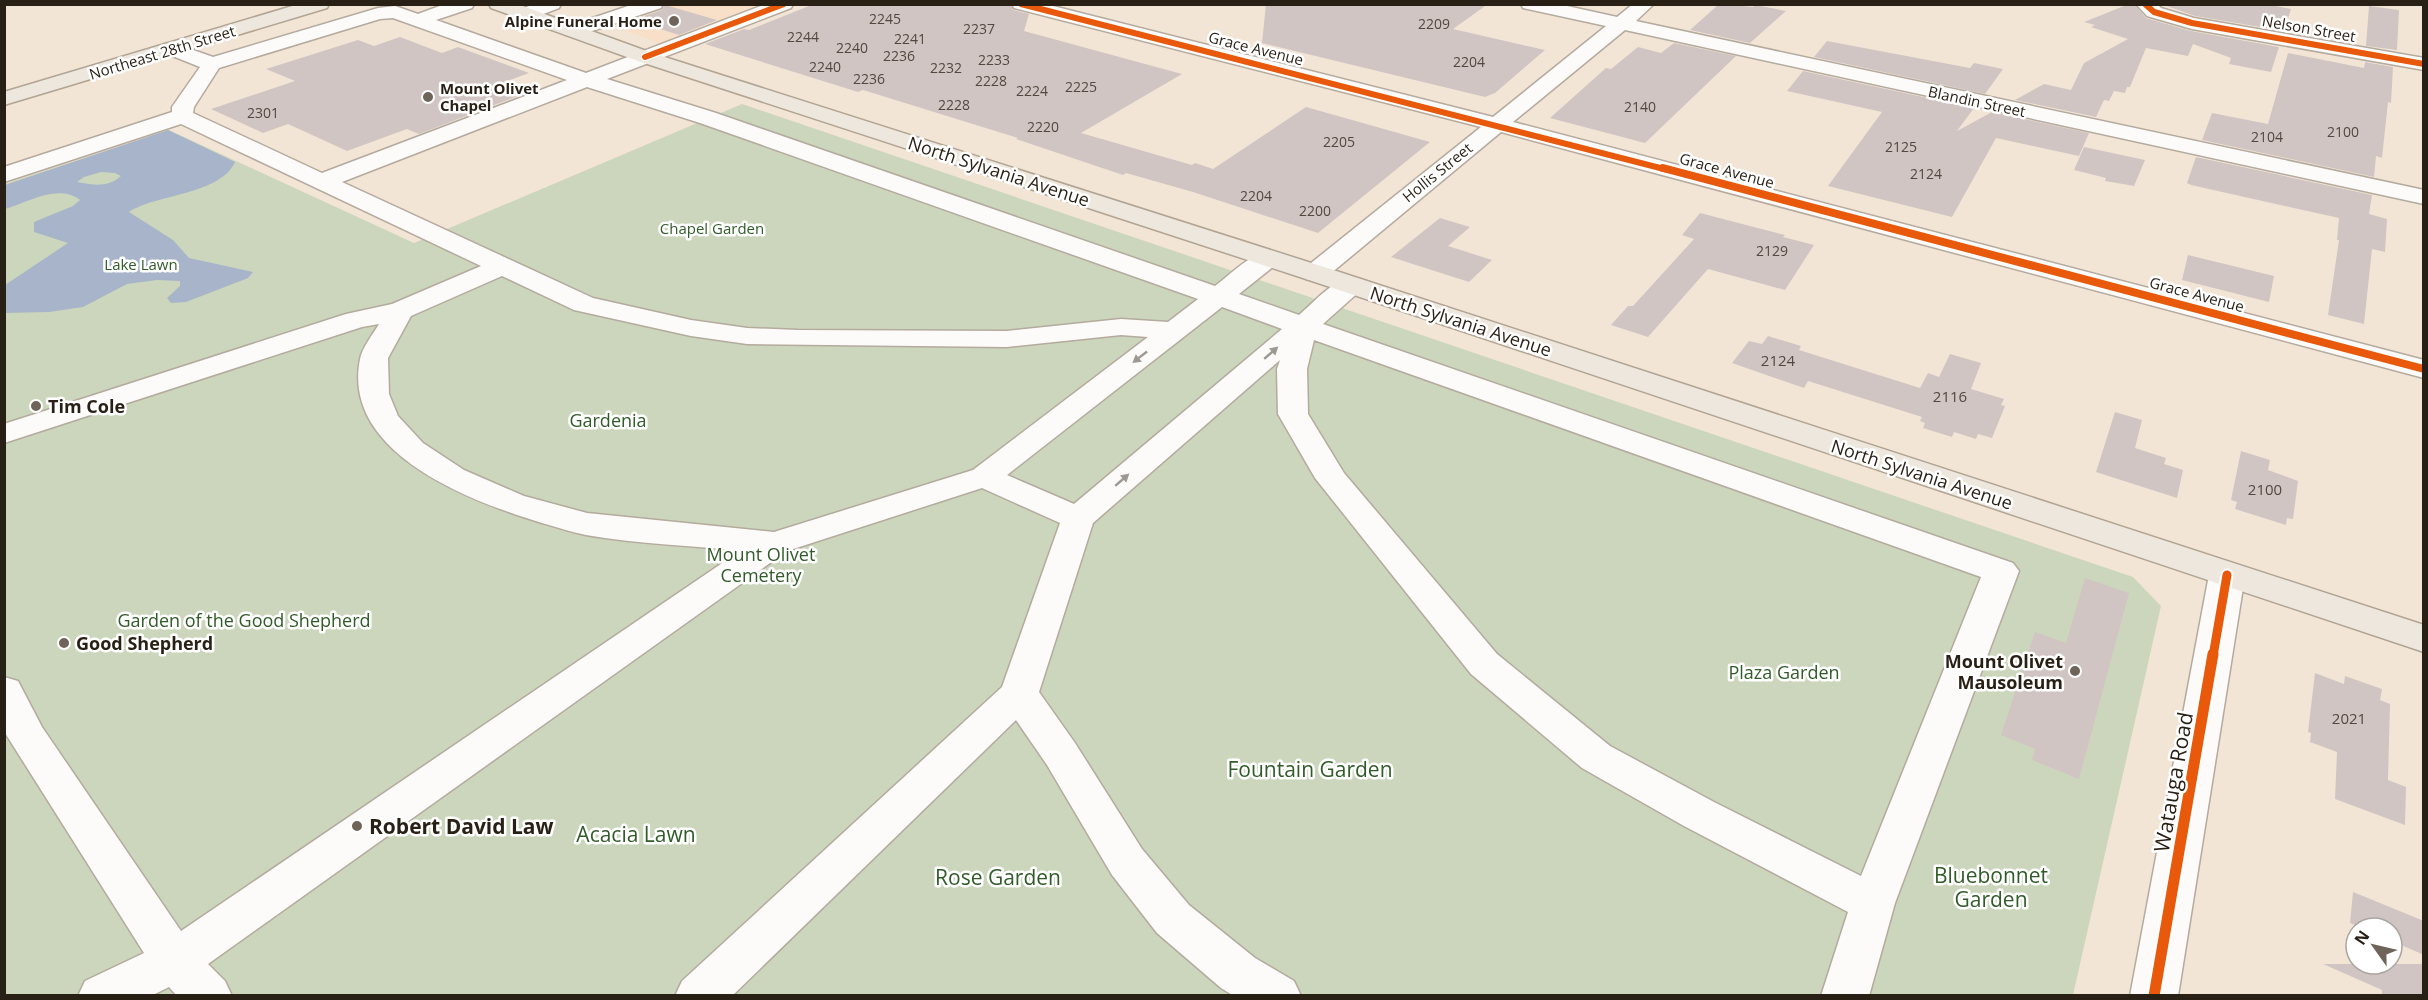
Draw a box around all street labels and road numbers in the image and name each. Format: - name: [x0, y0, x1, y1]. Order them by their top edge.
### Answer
- street label: Nelson Street: [2261, 10, 2357, 46]
- street label: Northeast 28th Street: [87, 20, 237, 84]
- street label: Grace Avenue: [1206, 27, 1306, 69]
- street label: Blandin Street: [1927, 81, 2027, 121]
- street label: North Sylvania Avenue: [905, 130, 1093, 212]
- street label: Hollis Street: [1398, 138, 1476, 206]
- street label: Grace Avenue: [1678, 148, 1776, 192]
- street label: Grace Avenue: [2148, 272, 2246, 316]
- street label: North Sylvania Avenue: [1367, 280, 1555, 362]
- street label: North Sylvania Avenue: [1828, 433, 2016, 515]
- street label: Watauga Road: [2147, 710, 2199, 854]

